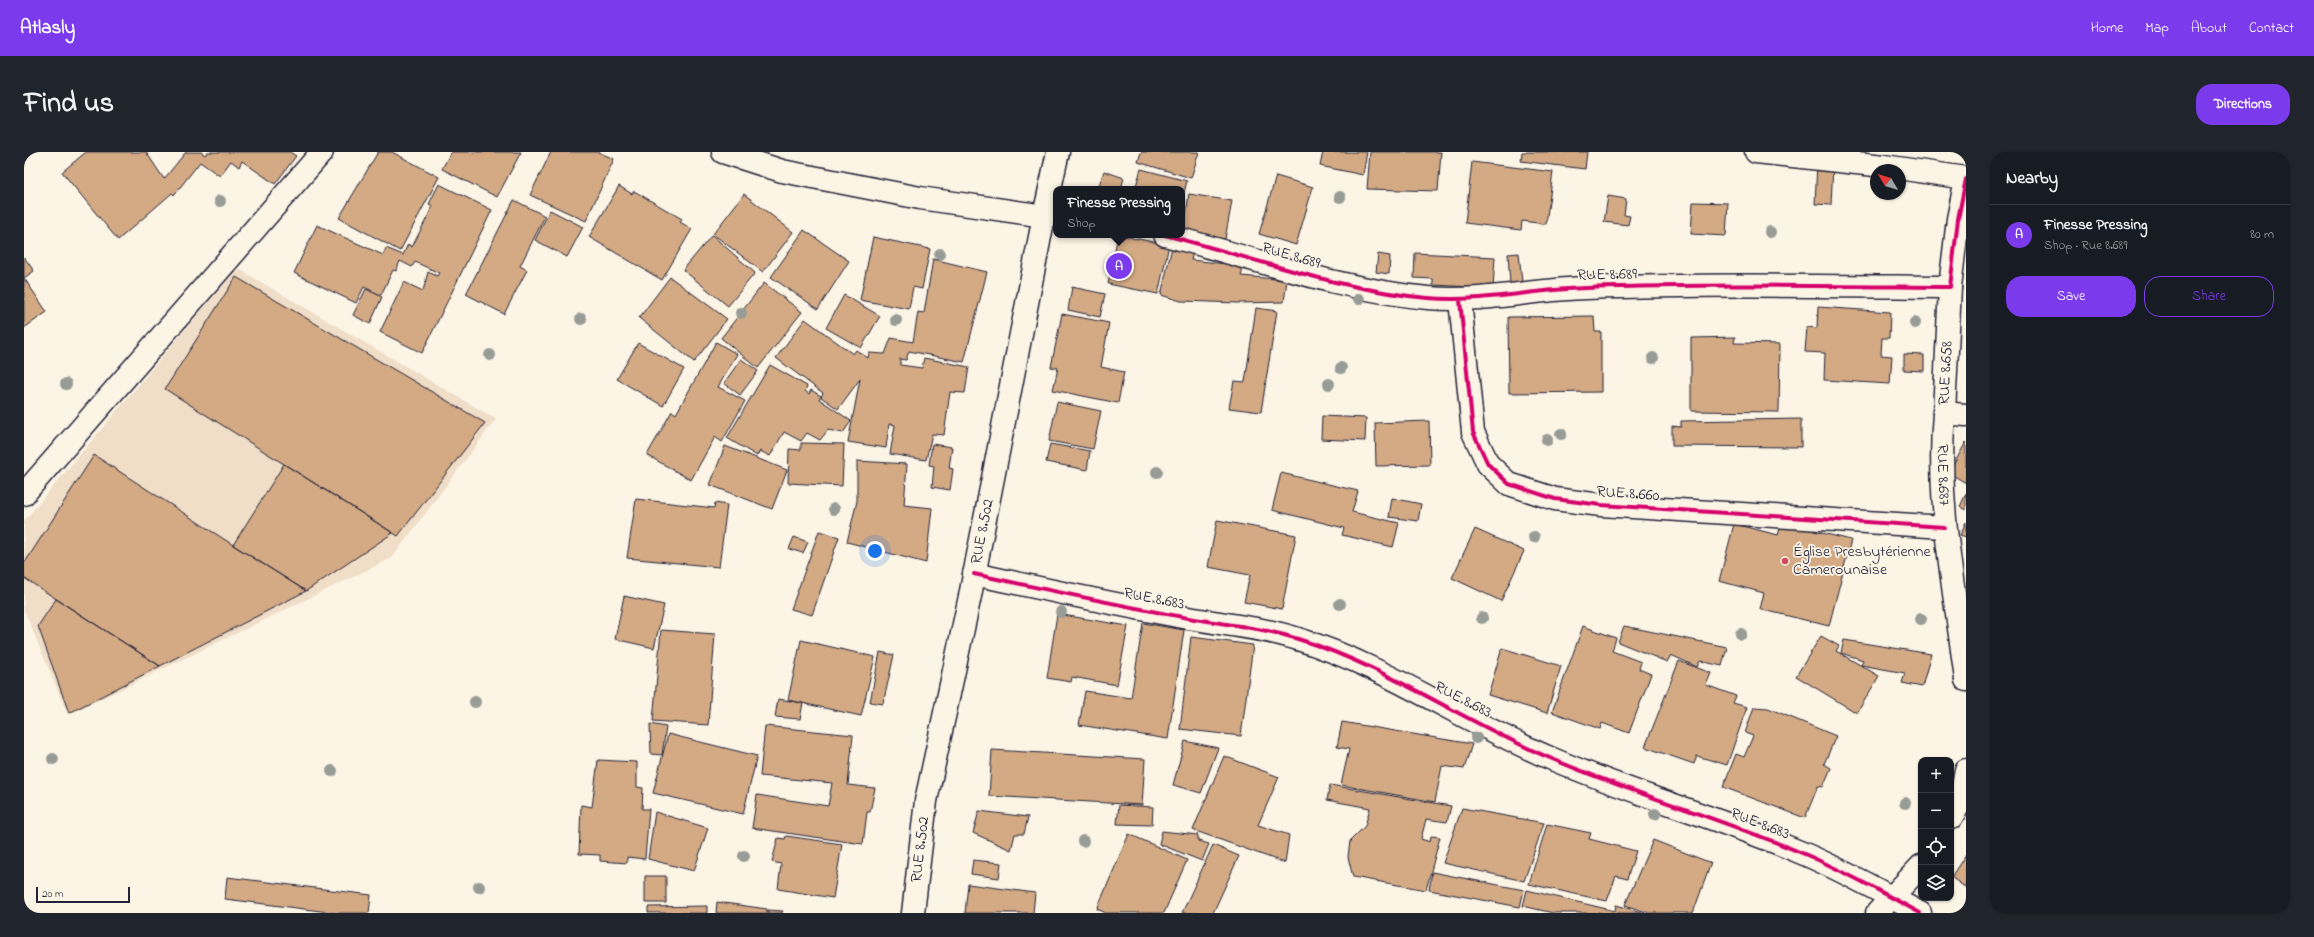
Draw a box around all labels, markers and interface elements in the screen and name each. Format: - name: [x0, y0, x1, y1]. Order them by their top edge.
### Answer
- text: Atlasly: [20, 15, 75, 42]
- text: Home: [2091, 18, 2123, 39]
- text: Map: [2145, 18, 2169, 39]
- text: About: [2191, 18, 2227, 39]
- text: Contact: [2249, 18, 2294, 39]
- text: Find us: [24, 84, 114, 125]
- button: Directions: [2196, 84, 2290, 125]
- north arrow: [1870, 164, 1906, 200]
- text: Nearby: [2006, 166, 2058, 191]
- popup: [1053, 186, 1185, 238]
- text: Finesse Pressing: [1067, 192, 1171, 214]
- text: Shop: [1067, 214, 1096, 233]
- text: Finesse Pressing: [2044, 214, 2148, 236]
- text: A: [2015, 225, 2023, 244]
- text: 80 m: [2250, 225, 2274, 244]
- street label: RUE 8.689: [1259, 236, 1323, 276]
- text: Shop · Rue 8.689: [2044, 236, 2127, 255]
- pin: A: [1106, 251, 1132, 281]
- street label: RUE 8.689: [1577, 262, 1637, 288]
- button: Save: [2006, 276, 2136, 317]
- button: Share: [2144, 276, 2274, 317]
- street label: RUE 8.658: [1932, 340, 1960, 406]
- street label: RUE 8.687: [1930, 444, 1956, 507]
- street label: RUE 8.660: [1596, 480, 1660, 508]
- street label: RUE 8.502: [964, 497, 1001, 566]
- place label: Église Presbytérienne Camerounaise: [1793, 540, 1931, 582]
- your location: [865, 541, 885, 561]
- marker: Église Presbytérienne Camerounaise: [1780, 556, 1790, 566]
- street label: RUE 8.683: [1121, 581, 1187, 617]
- street label: RUE 8.683: [1430, 675, 1496, 725]
- map controls: [1918, 757, 1954, 901]
- button: +: [1918, 757, 1954, 793]
- button: −: [1918, 793, 1954, 829]
- street label: RUE 8.683: [1727, 802, 1793, 846]
- street label: RUE 8.502: [905, 815, 936, 884]
- button: locate: [1918, 829, 1954, 865]
- button: layers: [1918, 865, 1954, 901]
- scale bar: [36, 885, 130, 904]
- text: 20 m: [42, 886, 64, 902]

